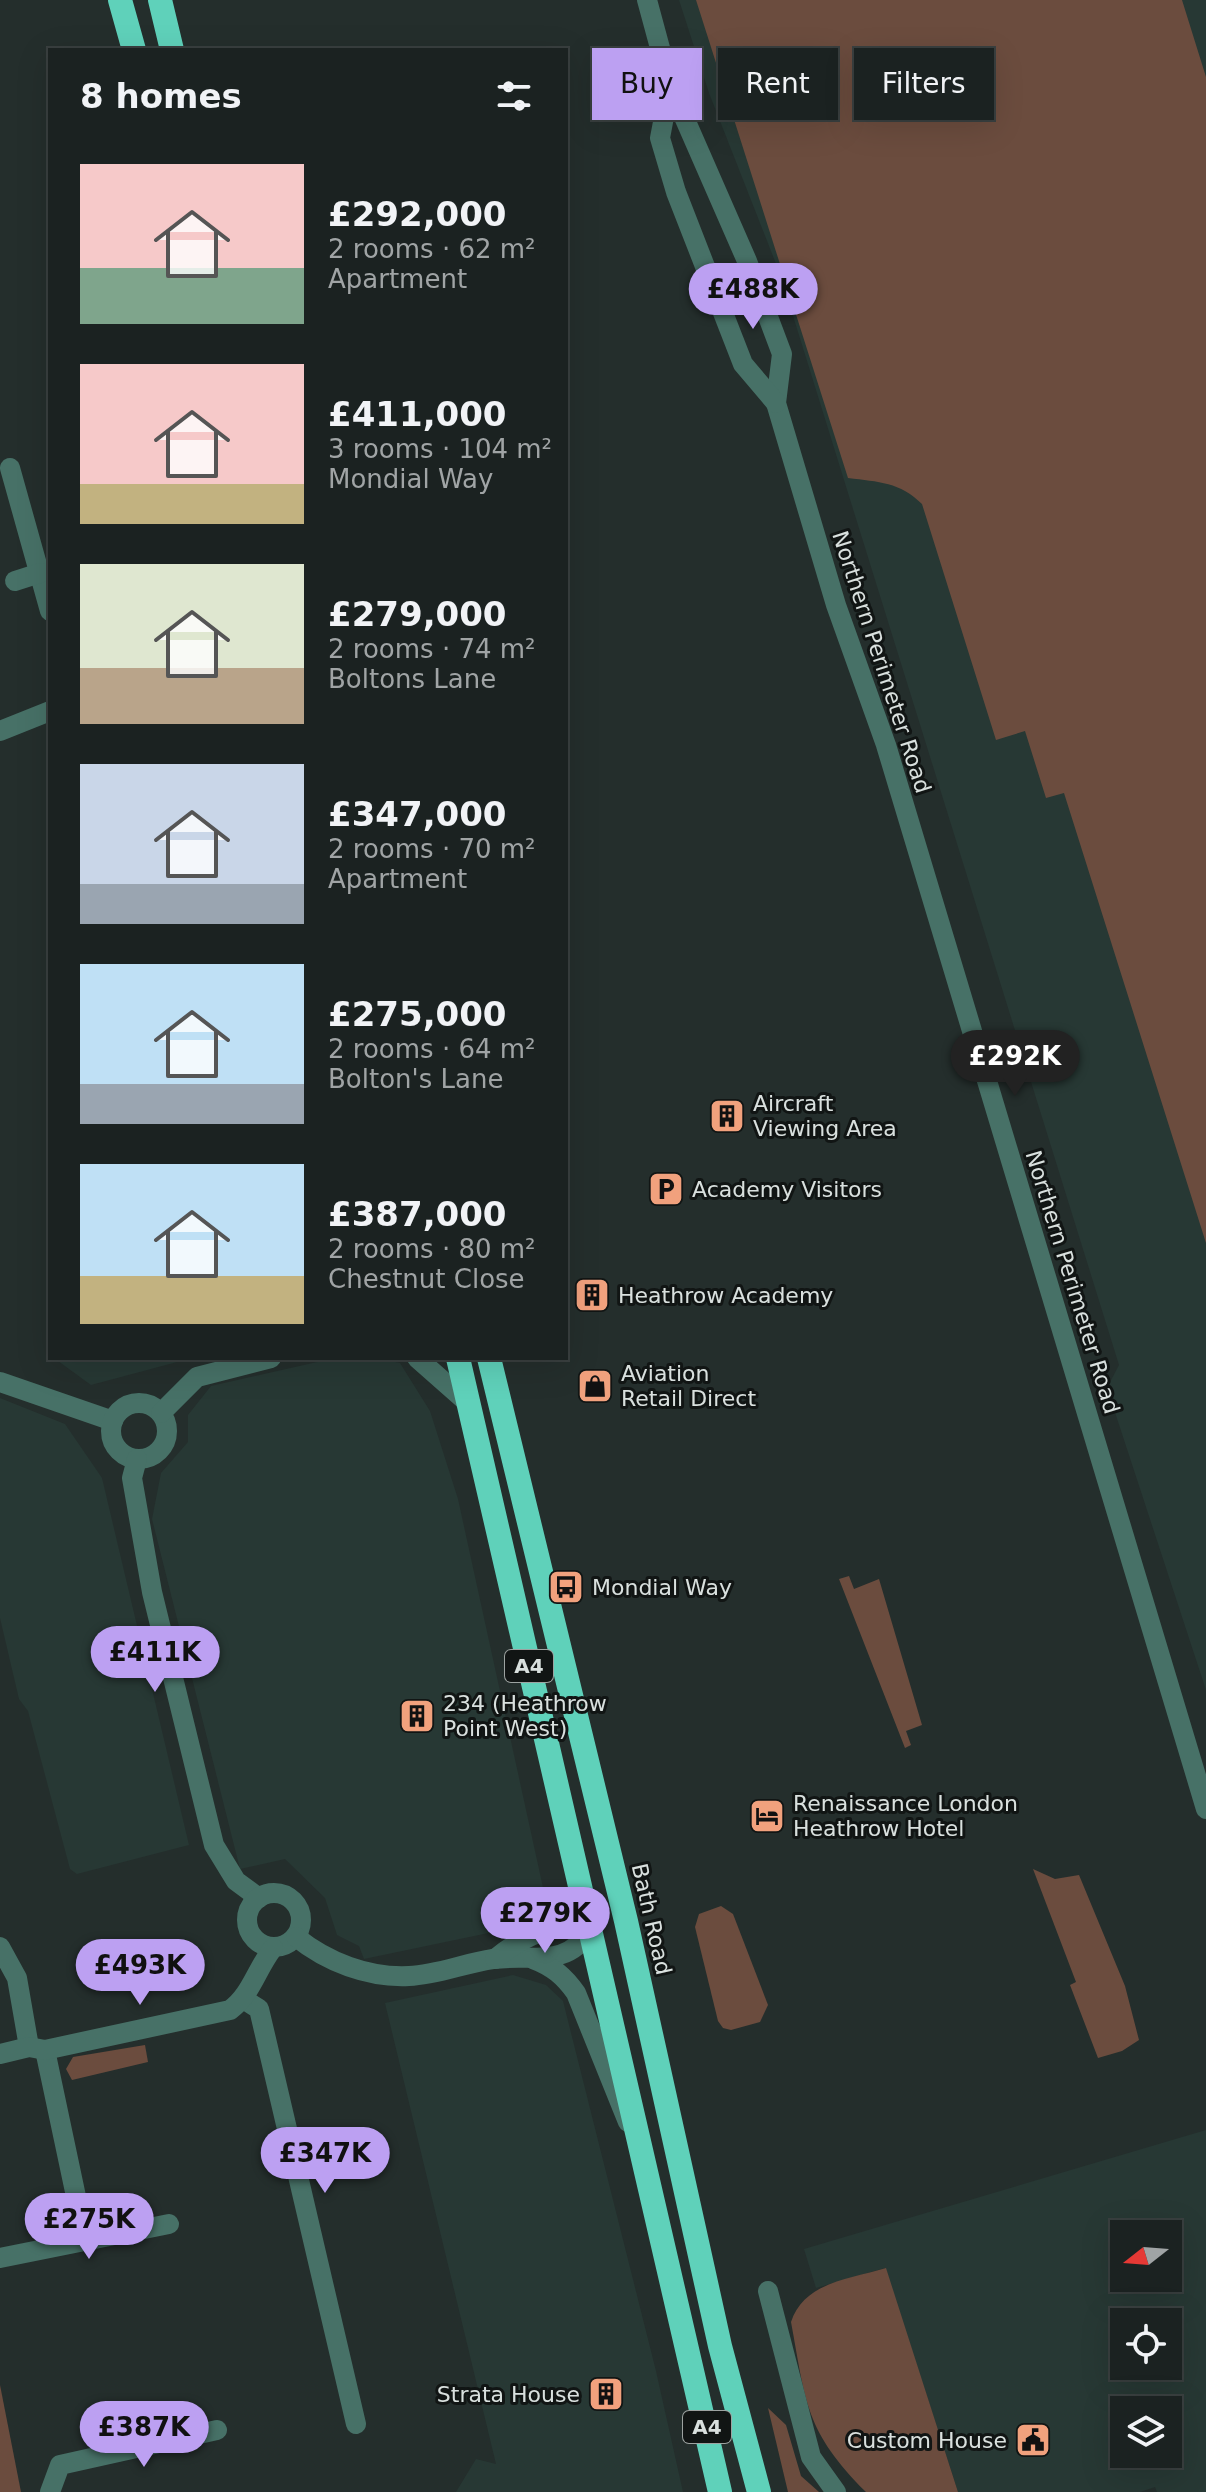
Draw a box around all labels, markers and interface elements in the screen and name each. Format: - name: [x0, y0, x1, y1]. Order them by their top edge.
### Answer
- chip: Buy: [592, 48, 702, 120]
- chip: Rent: [718, 48, 838, 120]
- chip: Filters: [854, 48, 994, 120]
- icon: filters: [492, 74, 536, 118]
- text: 8 homes: [80, 76, 242, 116]
- text: £292,000: [328, 194, 507, 234]
- icon: home: [144, 196, 240, 292]
- text: 2 rooms · 62 m²: [328, 234, 536, 264]
- pin: £488K: [697, 263, 809, 331]
- text: Apartment: [328, 264, 467, 294]
- text: £488K: [707, 274, 799, 304]
- text: £411,000: [328, 394, 507, 434]
- icon: home: [144, 396, 240, 492]
- text: 3 rooms · 104 m²: [328, 434, 552, 464]
- text: Mondial Way: [328, 464, 493, 494]
- street label: Northern Perimeter Road: [827, 528, 936, 796]
- text: £279,000: [328, 594, 507, 634]
- icon: home: [144, 596, 240, 692]
- text: 2 rooms · 74 m²: [328, 634, 536, 664]
- text: Boltons Lane: [328, 664, 496, 694]
- text: £347,000: [328, 794, 507, 834]
- icon: home: [144, 796, 240, 892]
- text: 2 rooms · 70 m²: [328, 834, 536, 864]
- text: Apartment: [328, 864, 467, 894]
- text: £275,000: [328, 994, 507, 1034]
- icon: home: [144, 996, 240, 1092]
- pin: £292K: [959, 1030, 1071, 1098]
- text: 2 rooms · 64 m²: [328, 1034, 536, 1064]
- text: £292K: [969, 1041, 1061, 1071]
- text: Bolton's Lane: [328, 1064, 503, 1094]
- place label: Aircraft Viewing Area: [753, 1091, 897, 1141]
- building icon: Aircraft Viewing Area: [708, 1097, 746, 1135]
- street label: Northern Perimeter Road: [1020, 1147, 1125, 1417]
- parking icon: Academy Visitors: [647, 1170, 685, 1208]
- place label: Academy Visitors: [692, 1177, 882, 1202]
- text: £387,000: [328, 1194, 507, 1234]
- icon: home: [144, 1196, 240, 1292]
- text: 2 rooms · 80 m²: [328, 1234, 536, 1264]
- text: Chestnut Close: [328, 1264, 525, 1294]
- building icon: Heathrow Academy: [573, 1276, 611, 1314]
- place label: Heathrow Academy: [618, 1283, 833, 1308]
- place label: Aviation Retail Direct: [621, 1361, 756, 1411]
- shop icon: Aviation Retail Direct: [576, 1367, 614, 1405]
- bus stop icon: Mondial Way: [547, 1568, 585, 1606]
- place label: Mondial Way: [592, 1575, 732, 1600]
- pin: £411K: [99, 1626, 211, 1694]
- text: £411K: [109, 1637, 201, 1667]
- road number: A4: [505, 1650, 553, 1682]
- place label: 234 (Heathrow Point West): [443, 1691, 607, 1741]
- building icon: 234 (Heathrow Point West): [398, 1697, 436, 1735]
- place label: Renaissance London Heathrow Hotel: [793, 1791, 1018, 1841]
- hotel icon: Renaissance London Heathrow Hotel: [748, 1797, 786, 1835]
- street label: Bath Road: [627, 1861, 676, 1977]
- pin: £279K: [489, 1887, 601, 1955]
- text: £279K: [499, 1898, 591, 1928]
- pin: £493K: [84, 1939, 196, 2007]
- text: £493K: [94, 1950, 186, 1980]
- pin: £347K: [269, 2127, 381, 2195]
- text: £347K: [279, 2138, 371, 2168]
- pin: £275K: [33, 2193, 145, 2261]
- text: £275K: [43, 2204, 135, 2234]
- north arrow: [1110, 2220, 1182, 2292]
- map controls: [1110, 2220, 1182, 2468]
- button: locate: [1110, 2308, 1182, 2380]
- building icon: Strata House: [587, 2375, 625, 2413]
- place label: Strata House: [437, 2382, 580, 2407]
- button: layers: [1110, 2396, 1182, 2468]
- pin: £387K: [88, 2401, 200, 2469]
- road number: A4: [683, 2411, 731, 2443]
- text: £387K: [98, 2412, 190, 2442]
- public building icon: Custom House: [1014, 2421, 1052, 2459]
- place label: Custom House: [847, 2428, 1007, 2453]

